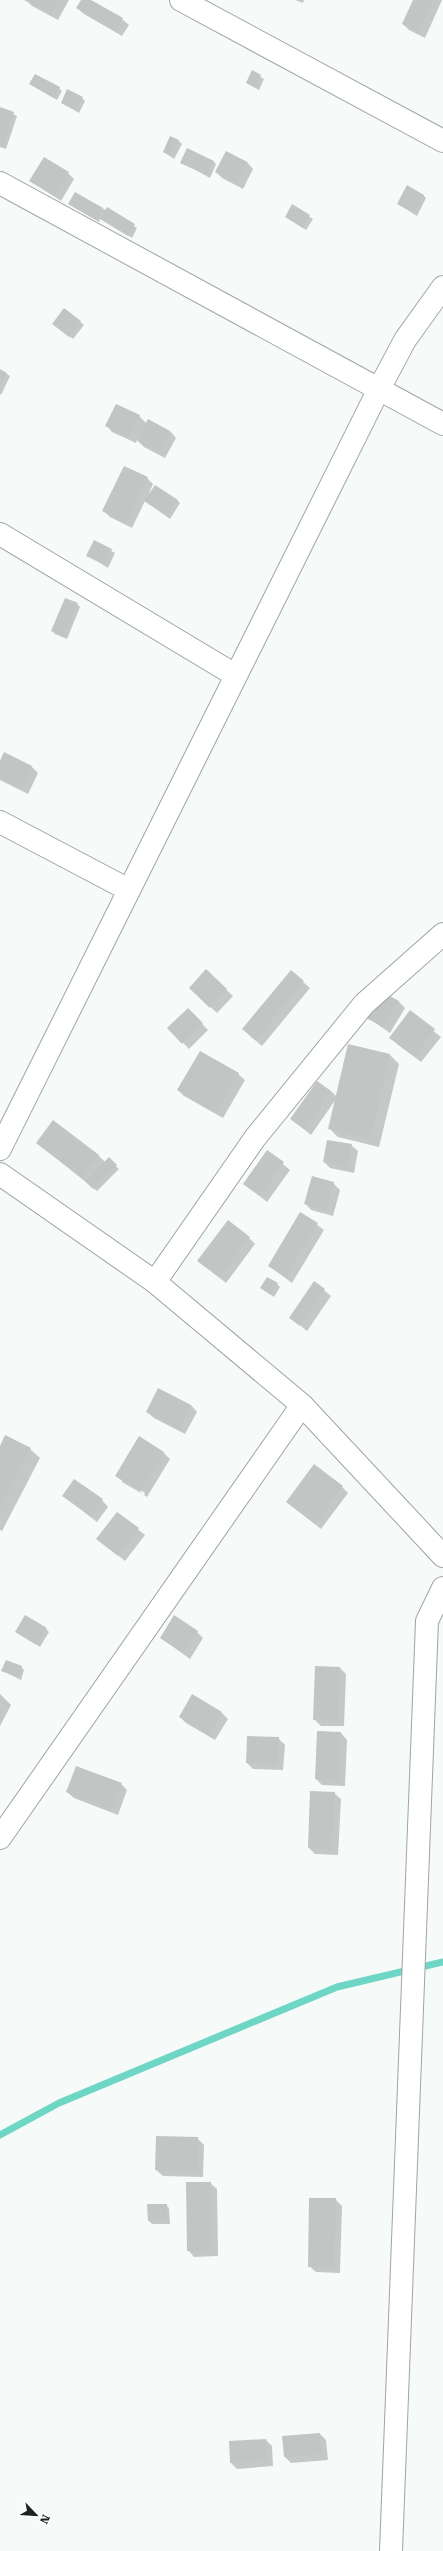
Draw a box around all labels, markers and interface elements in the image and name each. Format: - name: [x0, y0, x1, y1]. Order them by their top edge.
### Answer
- north arrow: [16, 2495, 56, 2535]
- text: N: [37, 2512, 52, 2526]

